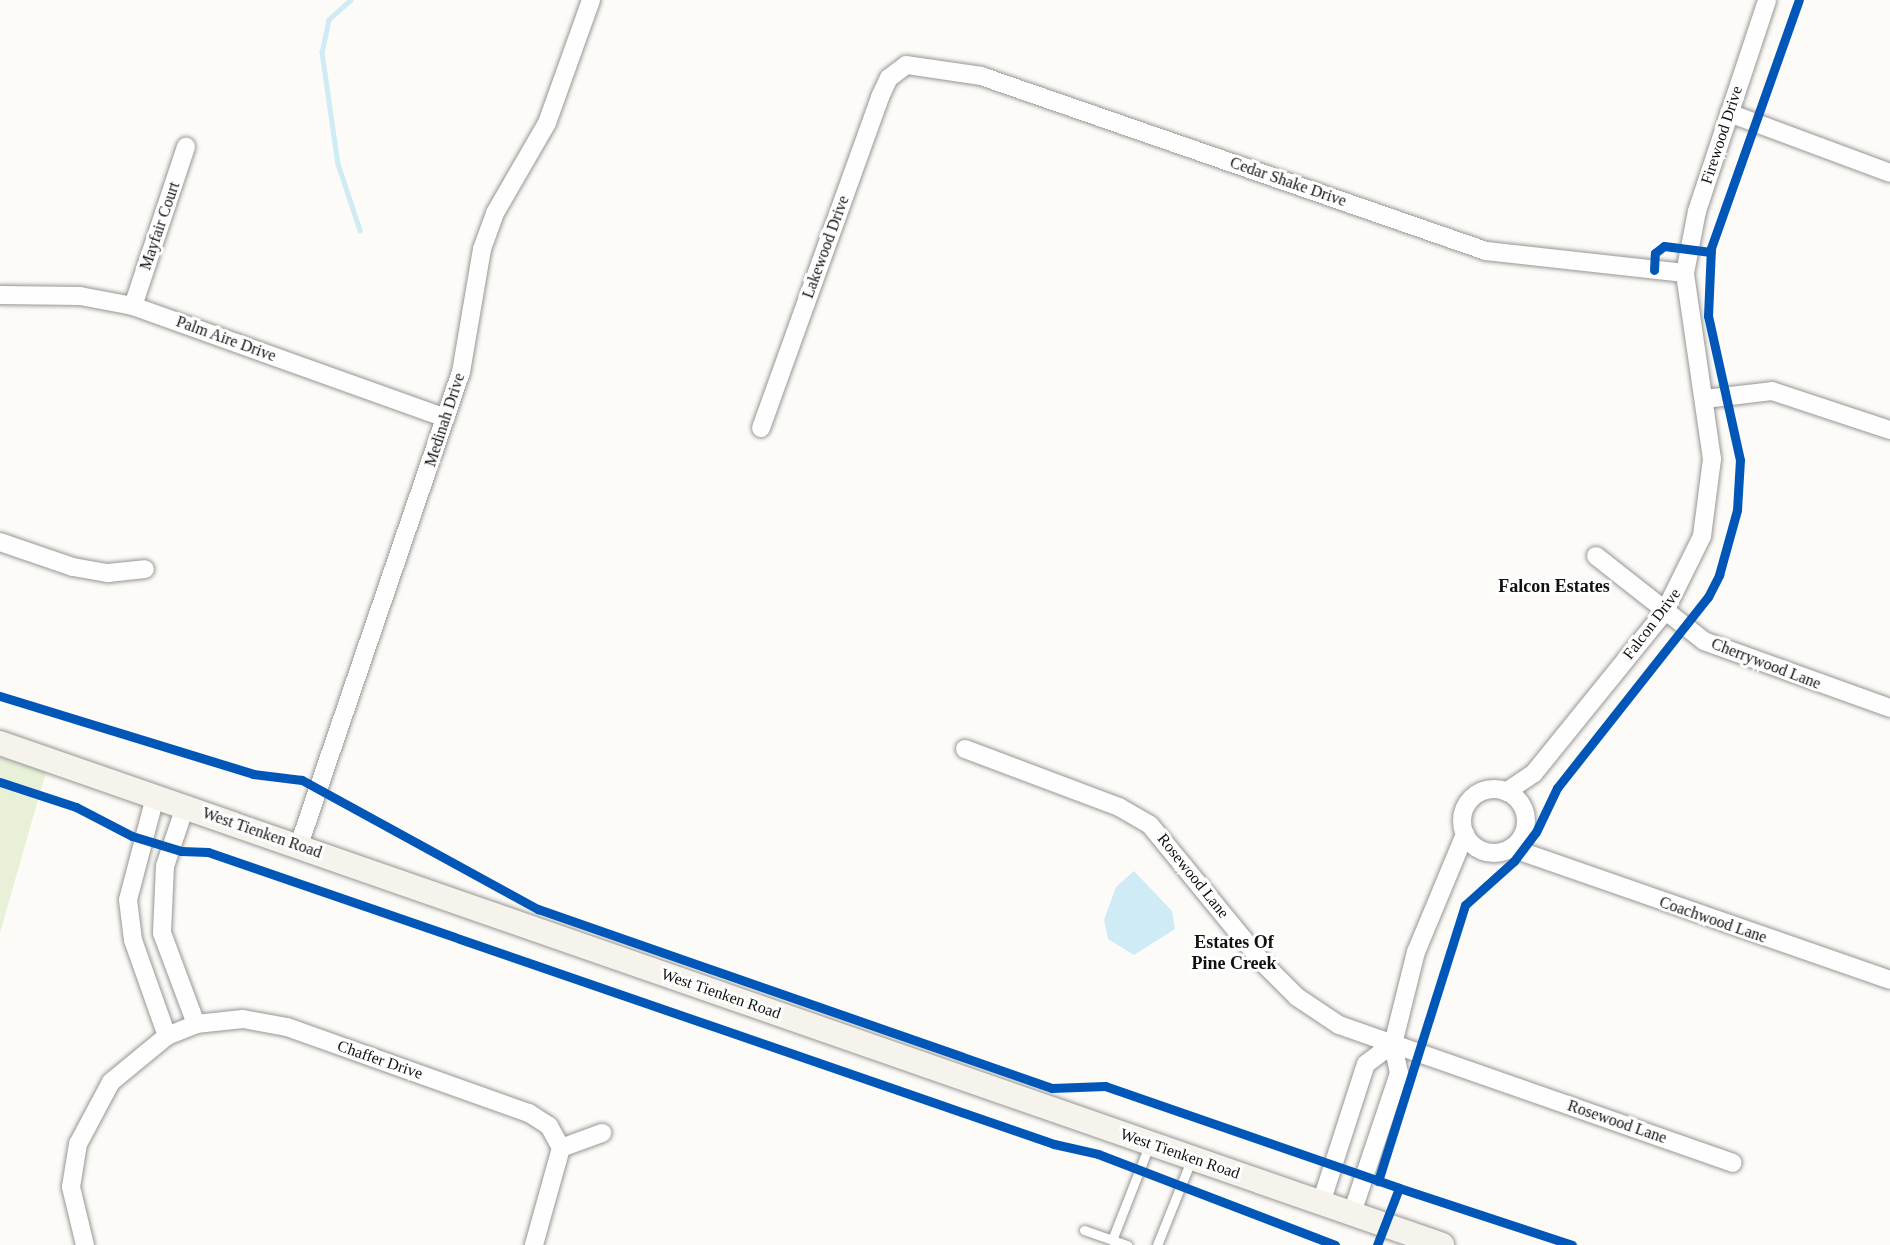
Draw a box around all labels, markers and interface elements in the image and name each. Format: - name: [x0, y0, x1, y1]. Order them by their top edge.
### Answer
- street label: Firewood Drive: [1697, 84, 1747, 186]
- street label: Cedar Shake Drive: [1227, 153, 1349, 211]
- street label: Mayfair Court: [136, 179, 184, 273]
- street label: Lakewood Drive: [799, 193, 853, 301]
- street label: Palm Aire Drive: [173, 312, 279, 366]
- street label: Medinah Drive: [421, 371, 469, 469]
- district label: Falcon Estates: [1498, 575, 1610, 597]
- street label: Falcon Drive: [1619, 585, 1685, 663]
- street label: Cherrywood Lane: [1708, 634, 1824, 694]
- street label: West Tienken Road: [200, 804, 324, 862]
- street label: Rosewood Lane: [1153, 830, 1233, 922]
- street label: Coachwood Lane: [1657, 893, 1769, 947]
- district label: Estates Of Pine Creek: [1191, 932, 1277, 974]
- street label: West Tienken Road: [659, 965, 783, 1023]
- street label: Chaffer Drive: [335, 1036, 425, 1084]
- street label: Rosewood Lane: [1565, 1096, 1669, 1148]
- street label: West Tienken Road: [1118, 1125, 1242, 1183]

